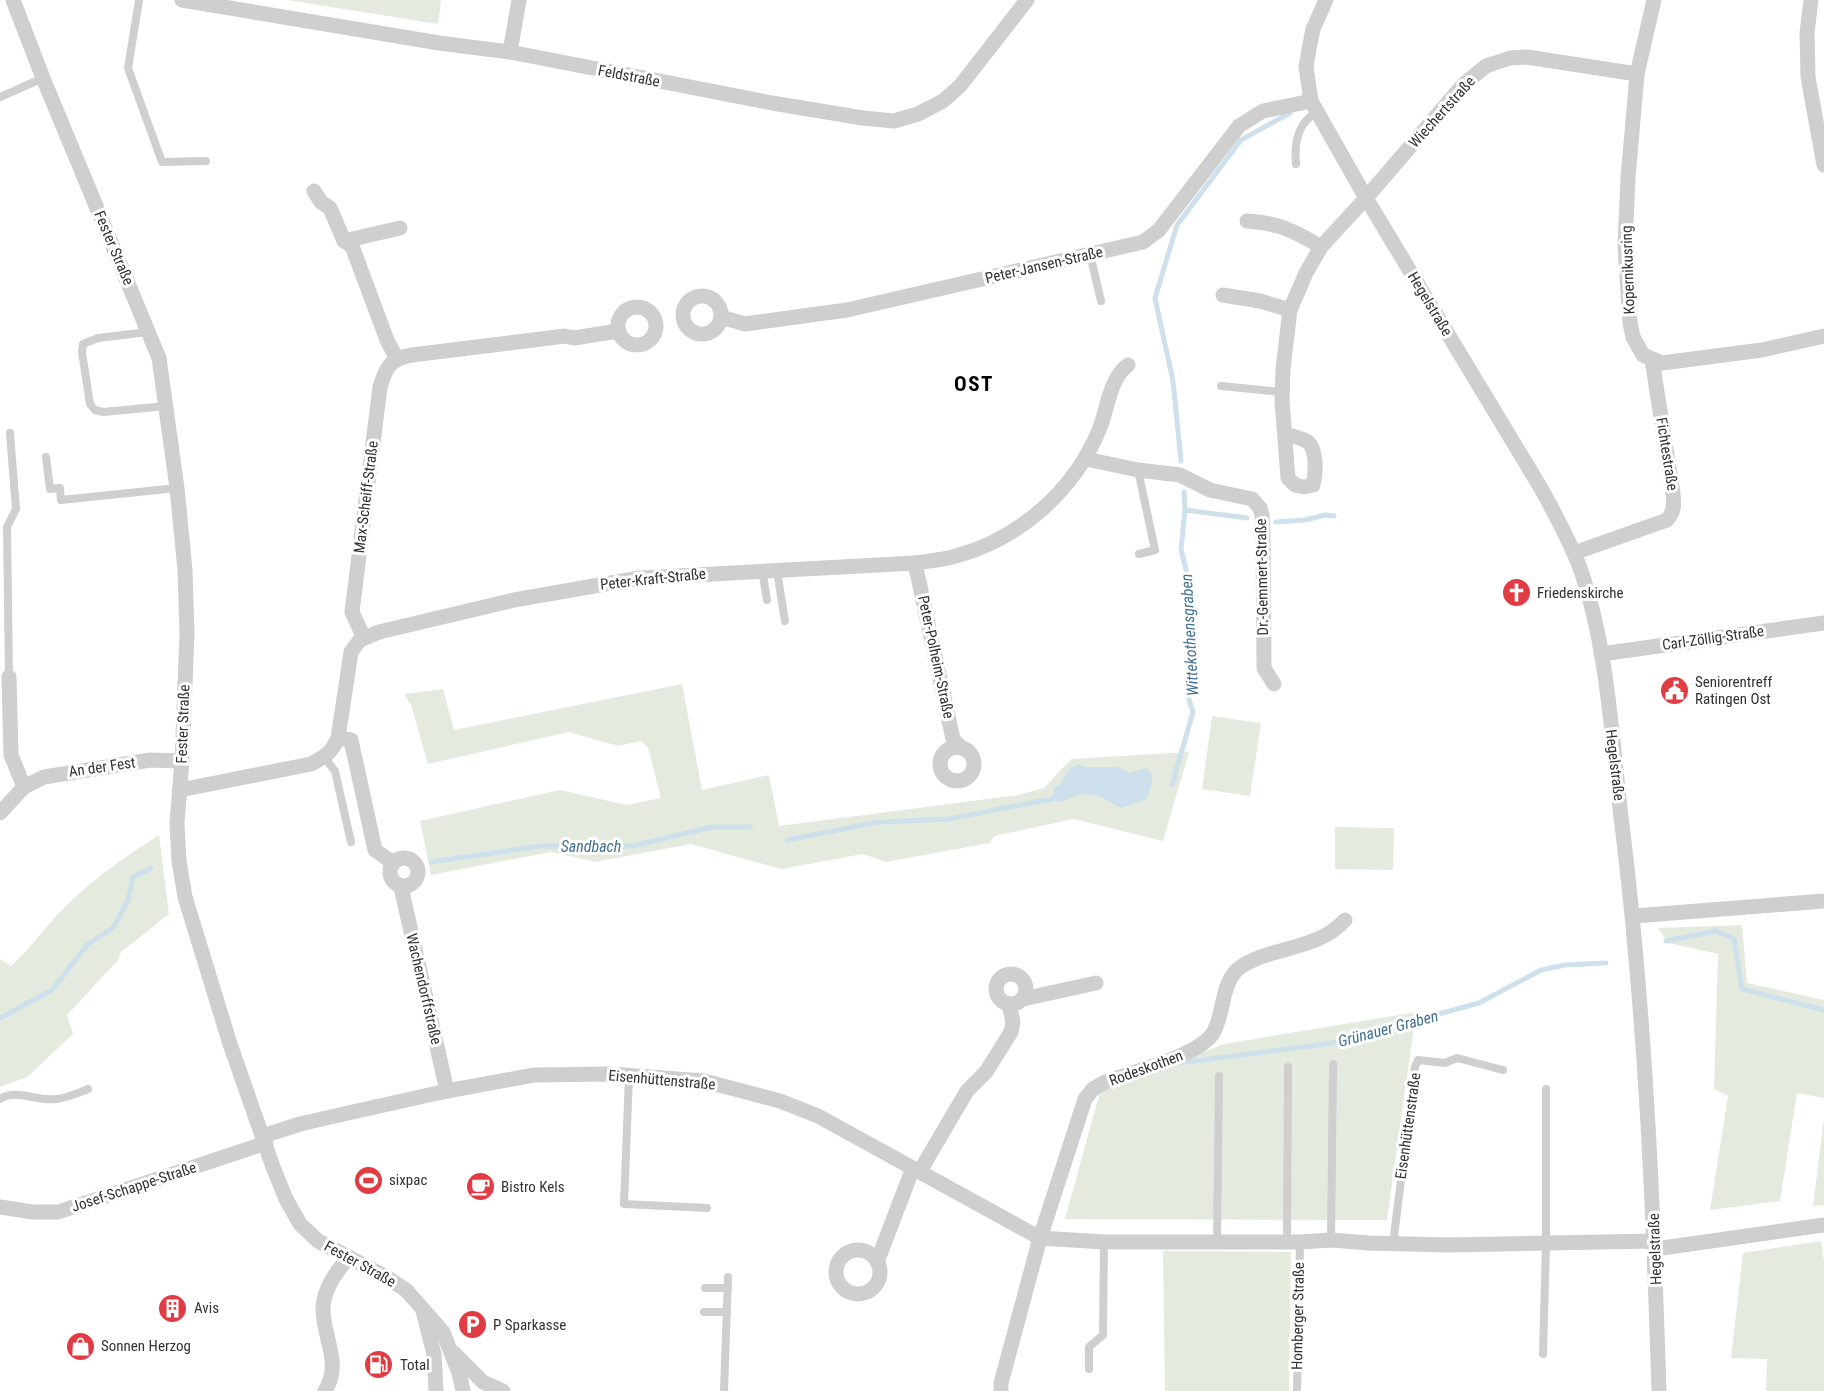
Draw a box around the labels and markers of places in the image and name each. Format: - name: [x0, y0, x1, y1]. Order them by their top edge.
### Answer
- church icon: Friedenskirche: [1500, 577, 1532, 609]
- place label: Friedenskirche: [1537, 584, 1623, 602]
- place label: Seniorentreff Ratingen Ost: [1695, 673, 1772, 708]
- public building icon: Seniorentreff Ratingen Ost: [1658, 675, 1690, 707]
- sports icon: sixpac: [352, 1164, 384, 1196]
- place label: sixpac: [389, 1171, 427, 1189]
- cafe icon: Bistro Kels: [464, 1171, 496, 1203]
- place label: Bistro Kels: [501, 1178, 565, 1196]
- building icon: Avis: [157, 1292, 189, 1324]
- place label: Avis: [194, 1299, 219, 1317]
- parking icon: P Sparkasse: [456, 1309, 488, 1341]
- place label: P Sparkasse: [493, 1316, 566, 1334]
- shop icon: Sonnen Herzog: [64, 1330, 96, 1362]
- place label: Sonnen Herzog: [101, 1337, 191, 1355]
- fuel station icon: Total: [363, 1349, 395, 1381]
- place label: Total: [400, 1356, 430, 1374]

